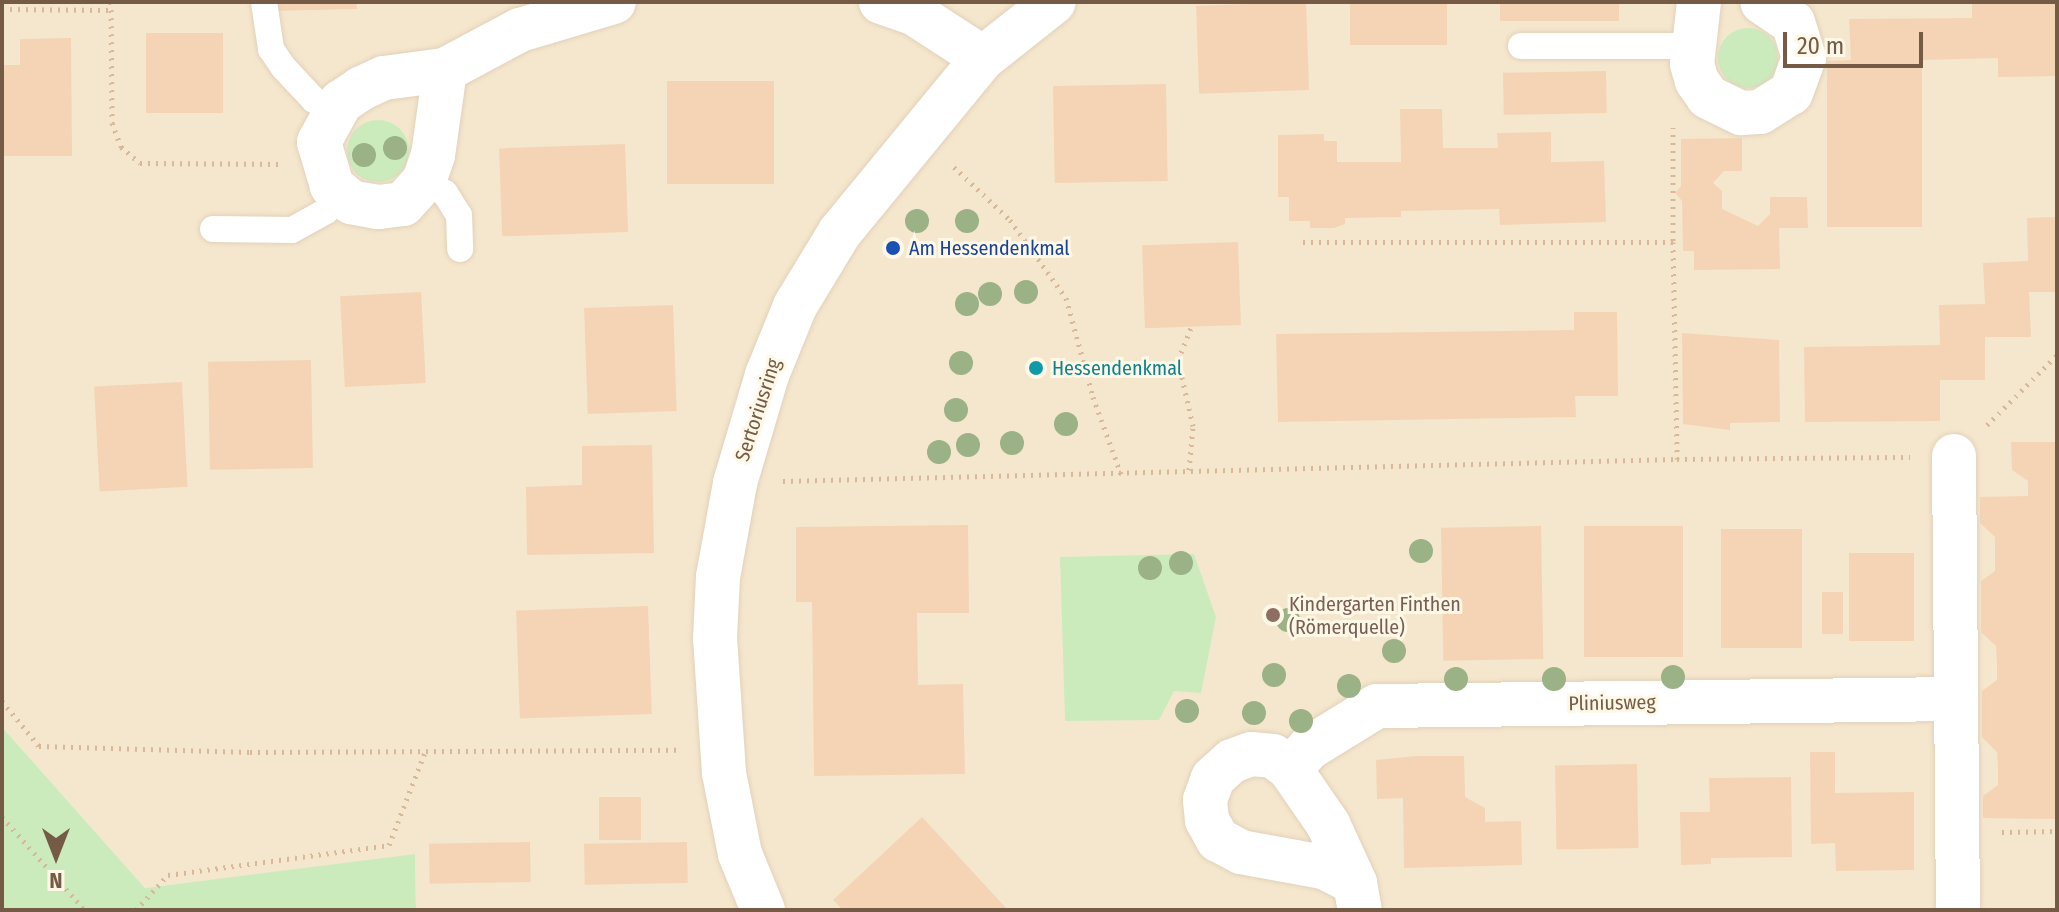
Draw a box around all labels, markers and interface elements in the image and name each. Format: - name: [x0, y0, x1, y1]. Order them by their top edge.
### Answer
- scale bar: [1787, 16, 1927, 66]
- text: 20 m: [1797, 32, 1844, 60]
- place label: Am Hessendenkmal: [909, 236, 1070, 260]
- marker: Am Hessendenkmal: [884, 239, 902, 257]
- street label: Sertoriusring: [730, 356, 786, 464]
- place label: Hessendenkmal: [1052, 356, 1182, 380]
- marker: Hessendenkmal: [1027, 359, 1045, 377]
- place label: Kindergarten Finthen (Römerquelle): [1289, 592, 1461, 639]
- marker: Kindergarten Finthen (Römerquelle): [1264, 606, 1282, 624]
- street label: Pliniusweg: [1568, 690, 1656, 716]
- north arrow: [16, 816, 96, 896]
- text: N: [49, 867, 63, 894]

